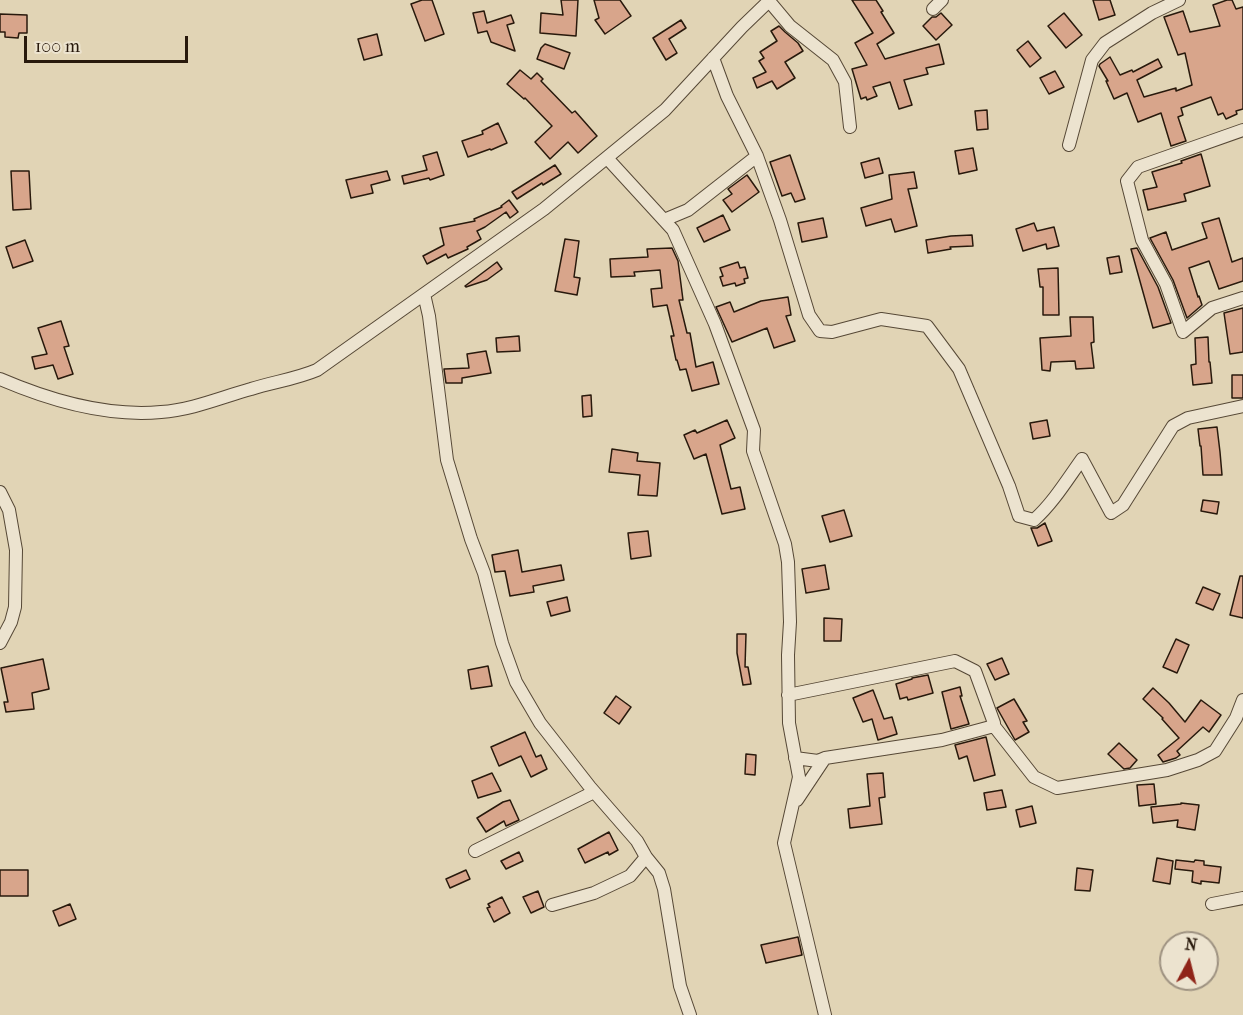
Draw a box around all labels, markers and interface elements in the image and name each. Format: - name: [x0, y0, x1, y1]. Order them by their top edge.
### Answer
- scale bar: [27, 24, 190, 62]
- text: 100 m: [35, 36, 80, 57]
- north arrow: [1159, 931, 1219, 991]
- text: N: [1184, 934, 1198, 955]

